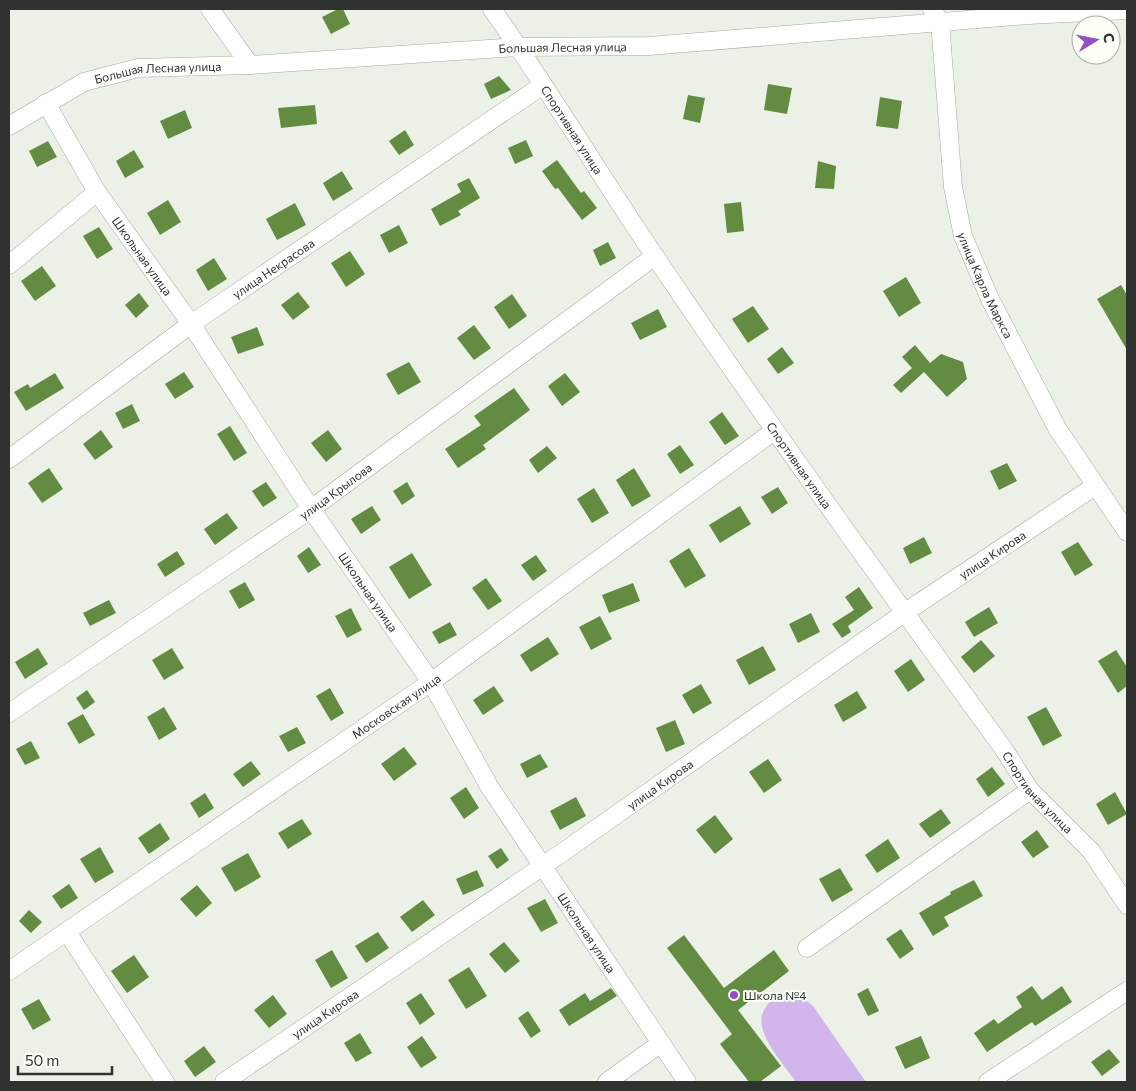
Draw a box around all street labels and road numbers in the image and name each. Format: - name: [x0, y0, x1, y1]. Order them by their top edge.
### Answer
- street label: Большая Лесная улица: [498, 39, 627, 55]
- street label: Большая Лесная улица: [93, 59, 222, 86]
- street label: Спортивная улица: [539, 83, 606, 177]
- street label: Школьная улица: [110, 214, 175, 298]
- street label: улица Карла Маркса: [955, 231, 1016, 341]
- street label: улица Некрасова: [230, 235, 317, 301]
- street label: Спортивная улица: [764, 419, 835, 511]
- street label: улица Крылова: [297, 460, 374, 522]
- street label: улица Кирова: [956, 527, 1028, 581]
- street label: Школьная улица: [336, 549, 401, 634]
- street label: Московская улица: [349, 671, 443, 741]
- street label: Спортивная улица: [1000, 748, 1076, 836]
- street label: улица Кирова: [624, 756, 695, 812]
- street label: Школьная улица: [555, 890, 619, 975]
- street label: улица Кирова: [289, 986, 361, 1041]

